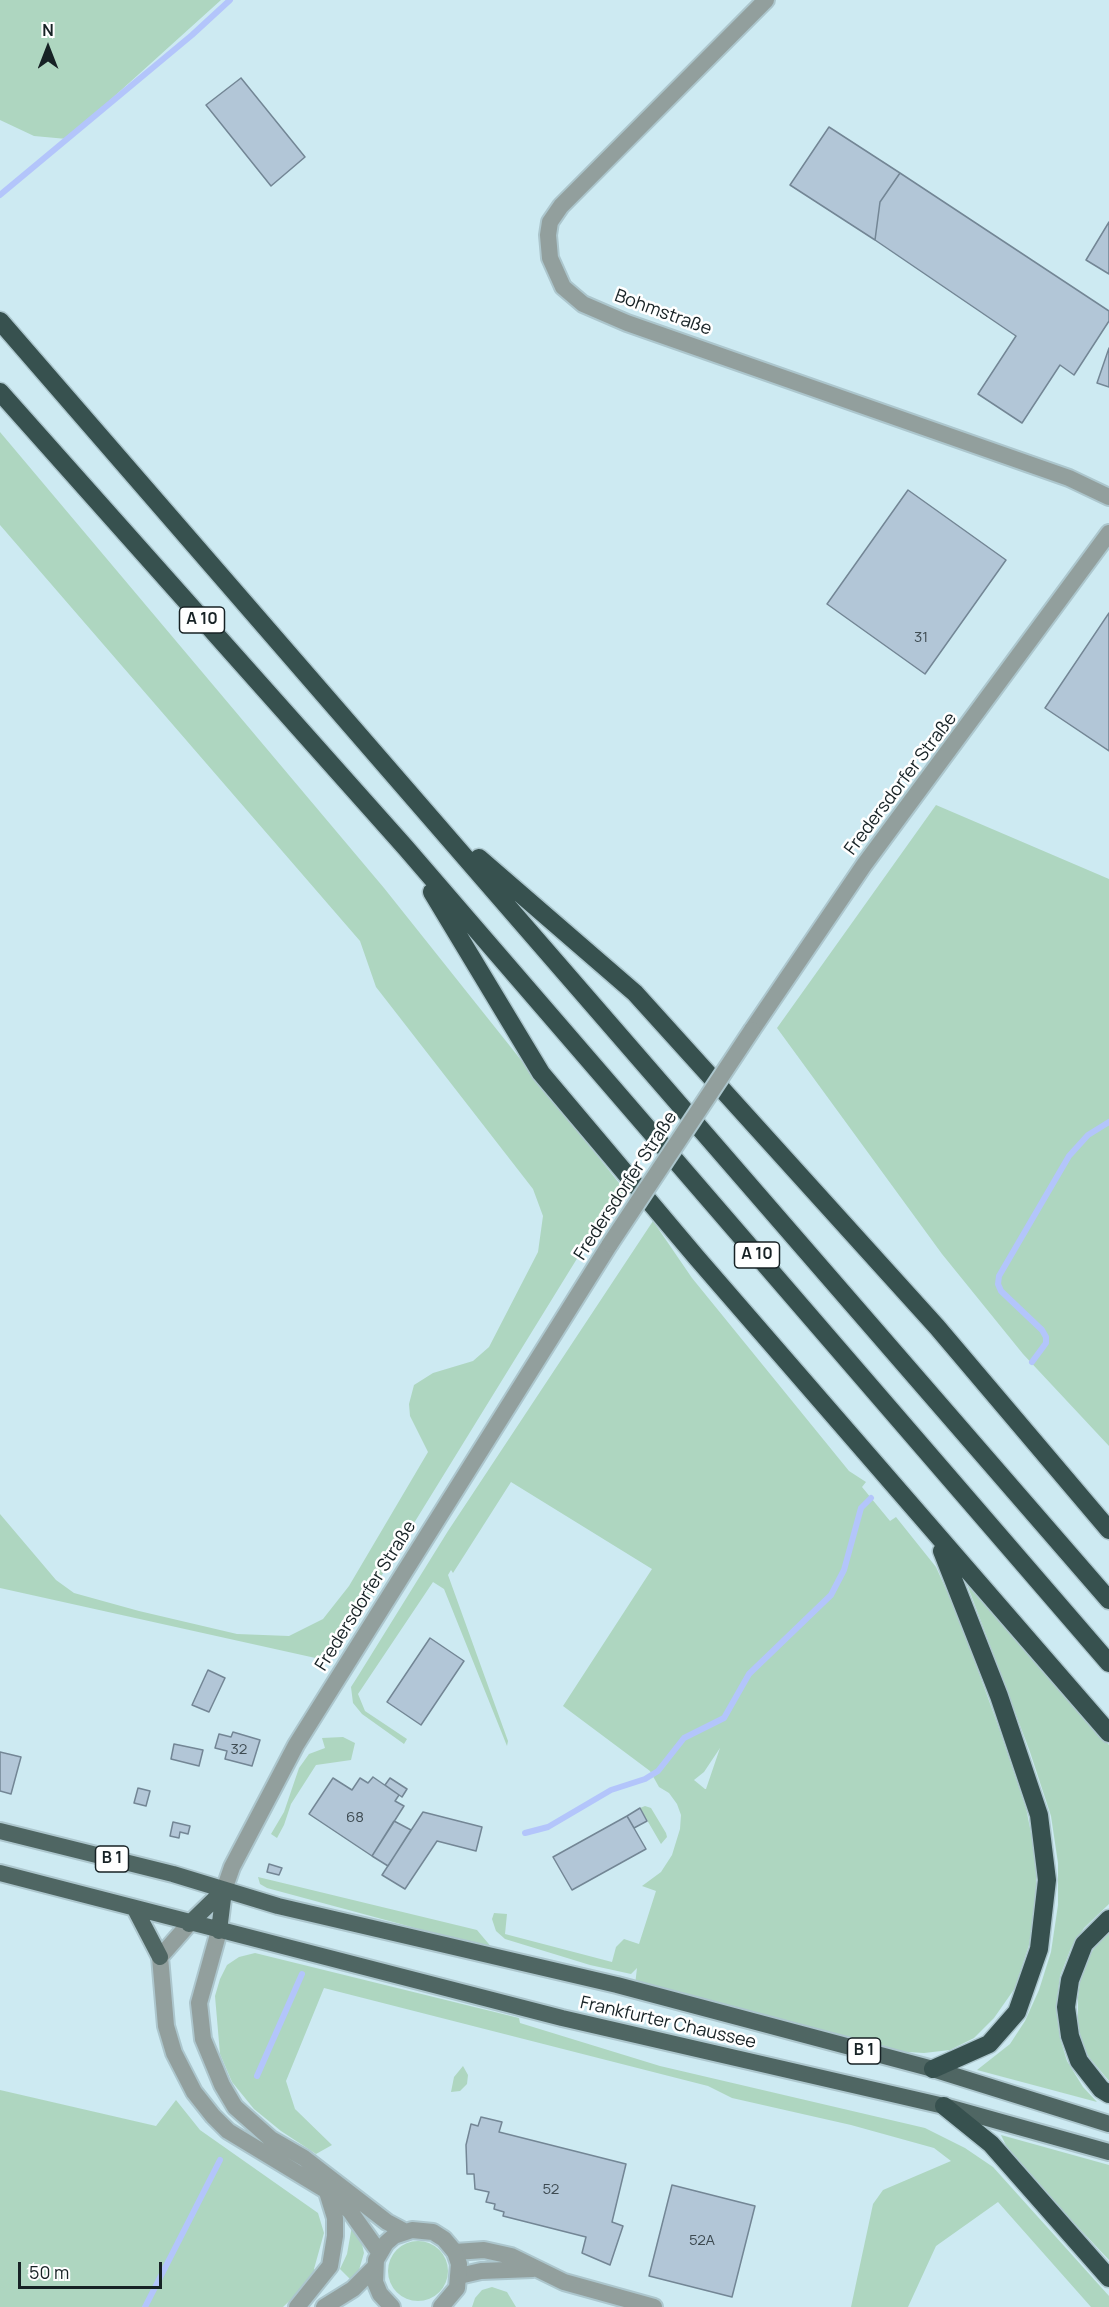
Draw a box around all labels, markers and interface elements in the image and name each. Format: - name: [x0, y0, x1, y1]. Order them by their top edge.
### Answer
- north arrow: [18, 18, 78, 78]
- text: N: [42, 19, 54, 41]
- street label: Bohmstraße: [612, 285, 714, 341]
- road number: A 10: [180, 607, 224, 633]
- house number: 31: [914, 629, 928, 647]
- street label: Fredersdorfer Straße: [840, 708, 962, 860]
- street label: Fredersdorfer Straße: [570, 1108, 682, 1264]
- road number: A 10: [734, 1242, 780, 1268]
- street label: Fredersdorfer Straße: [311, 1517, 421, 1675]
- house number: 32: [231, 1741, 247, 1759]
- house number: 68: [346, 1809, 364, 1827]
- road number: B 1: [96, 1846, 128, 1872]
- street label: Frankfurter Chaussee: [578, 1992, 758, 2054]
- road number: B 1: [848, 2038, 880, 2064]
- house number: 52: [543, 2181, 559, 2199]
- house number: 52A: [689, 2232, 715, 2250]
- scale bar: [21, 2250, 165, 2288]
- text: 50 m: [29, 2260, 69, 2284]

